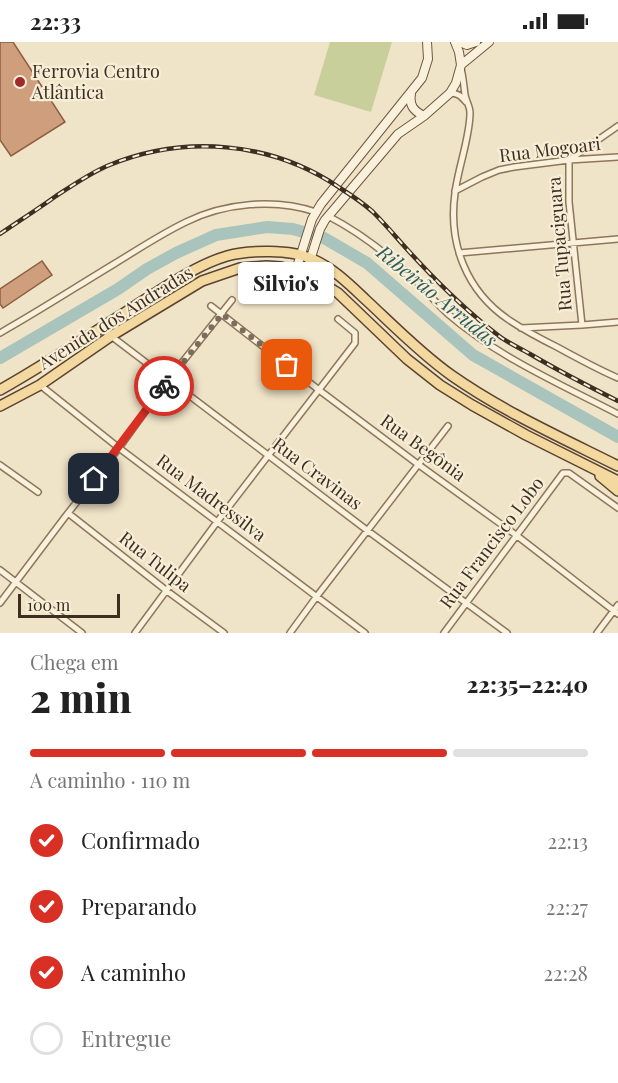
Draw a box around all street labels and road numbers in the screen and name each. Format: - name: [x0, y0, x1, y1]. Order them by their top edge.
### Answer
- street label: Rua Mogoari: [498, 131, 602, 167]
- street label: Rua Tupaciguara: [541, 176, 577, 312]
- street label: Avenida dos Andradas: [33, 260, 197, 375]
- street label: Rua Begônia: [376, 408, 471, 486]
- street label: Rua Cravinas: [268, 432, 367, 515]
- street label: Rua Madressilva: [152, 448, 271, 546]
- street label: Rua Francisco Lobo: [434, 472, 549, 613]
- street label: Rua Tulipa: [115, 526, 197, 597]

